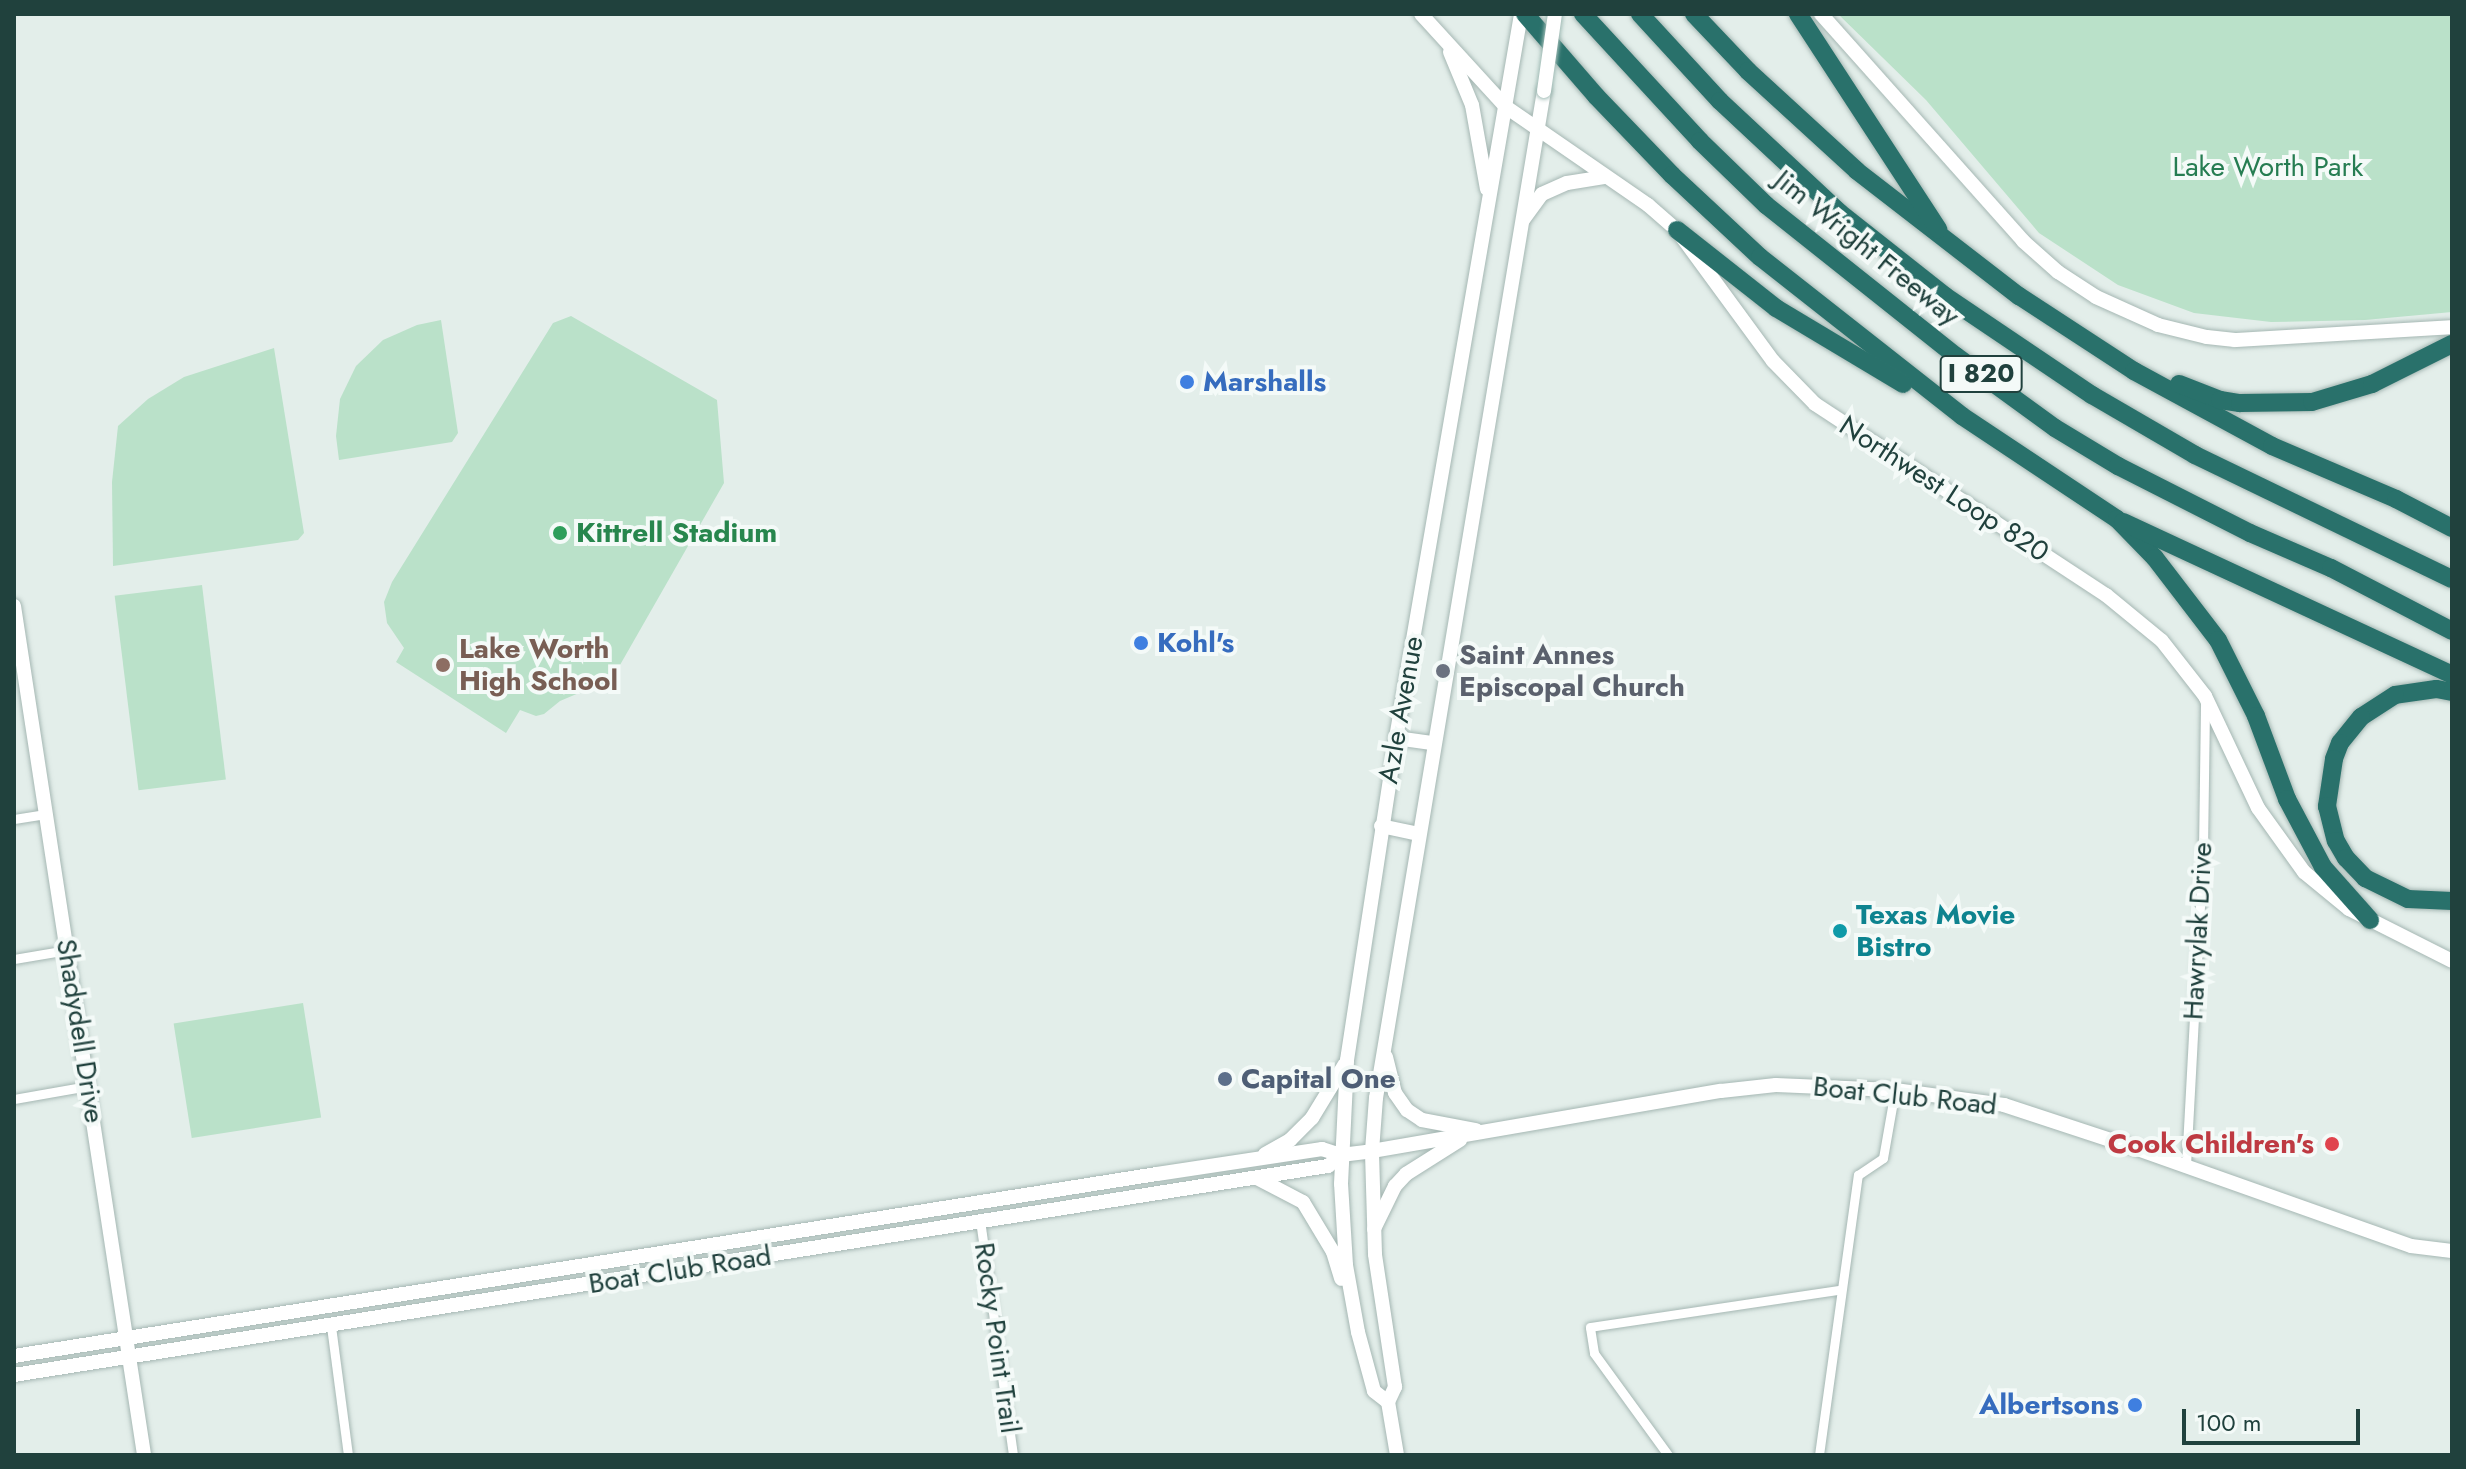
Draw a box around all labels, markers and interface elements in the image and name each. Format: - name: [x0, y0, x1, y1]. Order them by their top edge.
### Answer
- park label: Lake Worth Park: [2173, 150, 2363, 184]
- street label: Jim Wright Freeway: [1768, 163, 1966, 333]
- road number: I 820: [1939, 352, 2023, 396]
- place label: Marshalls: [1203, 365, 1326, 399]
- marker: Marshalls: [1178, 373, 1196, 391]
- street label: Northwest Loop 820: [1833, 409, 2055, 569]
- place label: Kittrell Stadium: [576, 516, 777, 550]
- marker: Kittrell Stadium: [551, 524, 569, 542]
- place label: Kohl's: [1157, 626, 1234, 660]
- place label: Lake Worth High School: [459, 632, 618, 698]
- marker: Kohl's: [1132, 634, 1150, 652]
- street label: Azle Avenue: [1371, 634, 1431, 786]
- place label: Saint Annes Episcopal Church: [1459, 638, 1685, 704]
- marker: Lake Worth High School: [434, 656, 452, 674]
- marker: Saint Annes Episcopal Church: [1434, 662, 1452, 680]
- street label: Hawrylak Drive: [2177, 841, 2219, 1021]
- place label: Texas Movie Bistro: [1856, 898, 2015, 964]
- marker: Texas Movie Bistro: [1831, 922, 1849, 940]
- street label: Shadydell Drive: [49, 937, 111, 1125]
- place label: Capital One: [1241, 1062, 1396, 1096]
- marker: Capital One: [1216, 1070, 1234, 1088]
- street label: Boat Club Road: [1811, 1070, 1999, 1122]
- place label: Cook Children's: [2108, 1127, 2314, 1161]
- marker: Cook Children's: [2321, 1133, 2343, 1155]
- street label: Boat Club Road: [586, 1239, 774, 1301]
- street label: Rocky Point Trail: [967, 1240, 1027, 1436]
- place label: Albertsons: [1979, 1388, 2119, 1422]
- scale bar: [2186, 1393, 2364, 1443]
- marker: Albertsons: [2126, 1396, 2144, 1414]
- text: 100 m: [2196, 1405, 2262, 1440]

